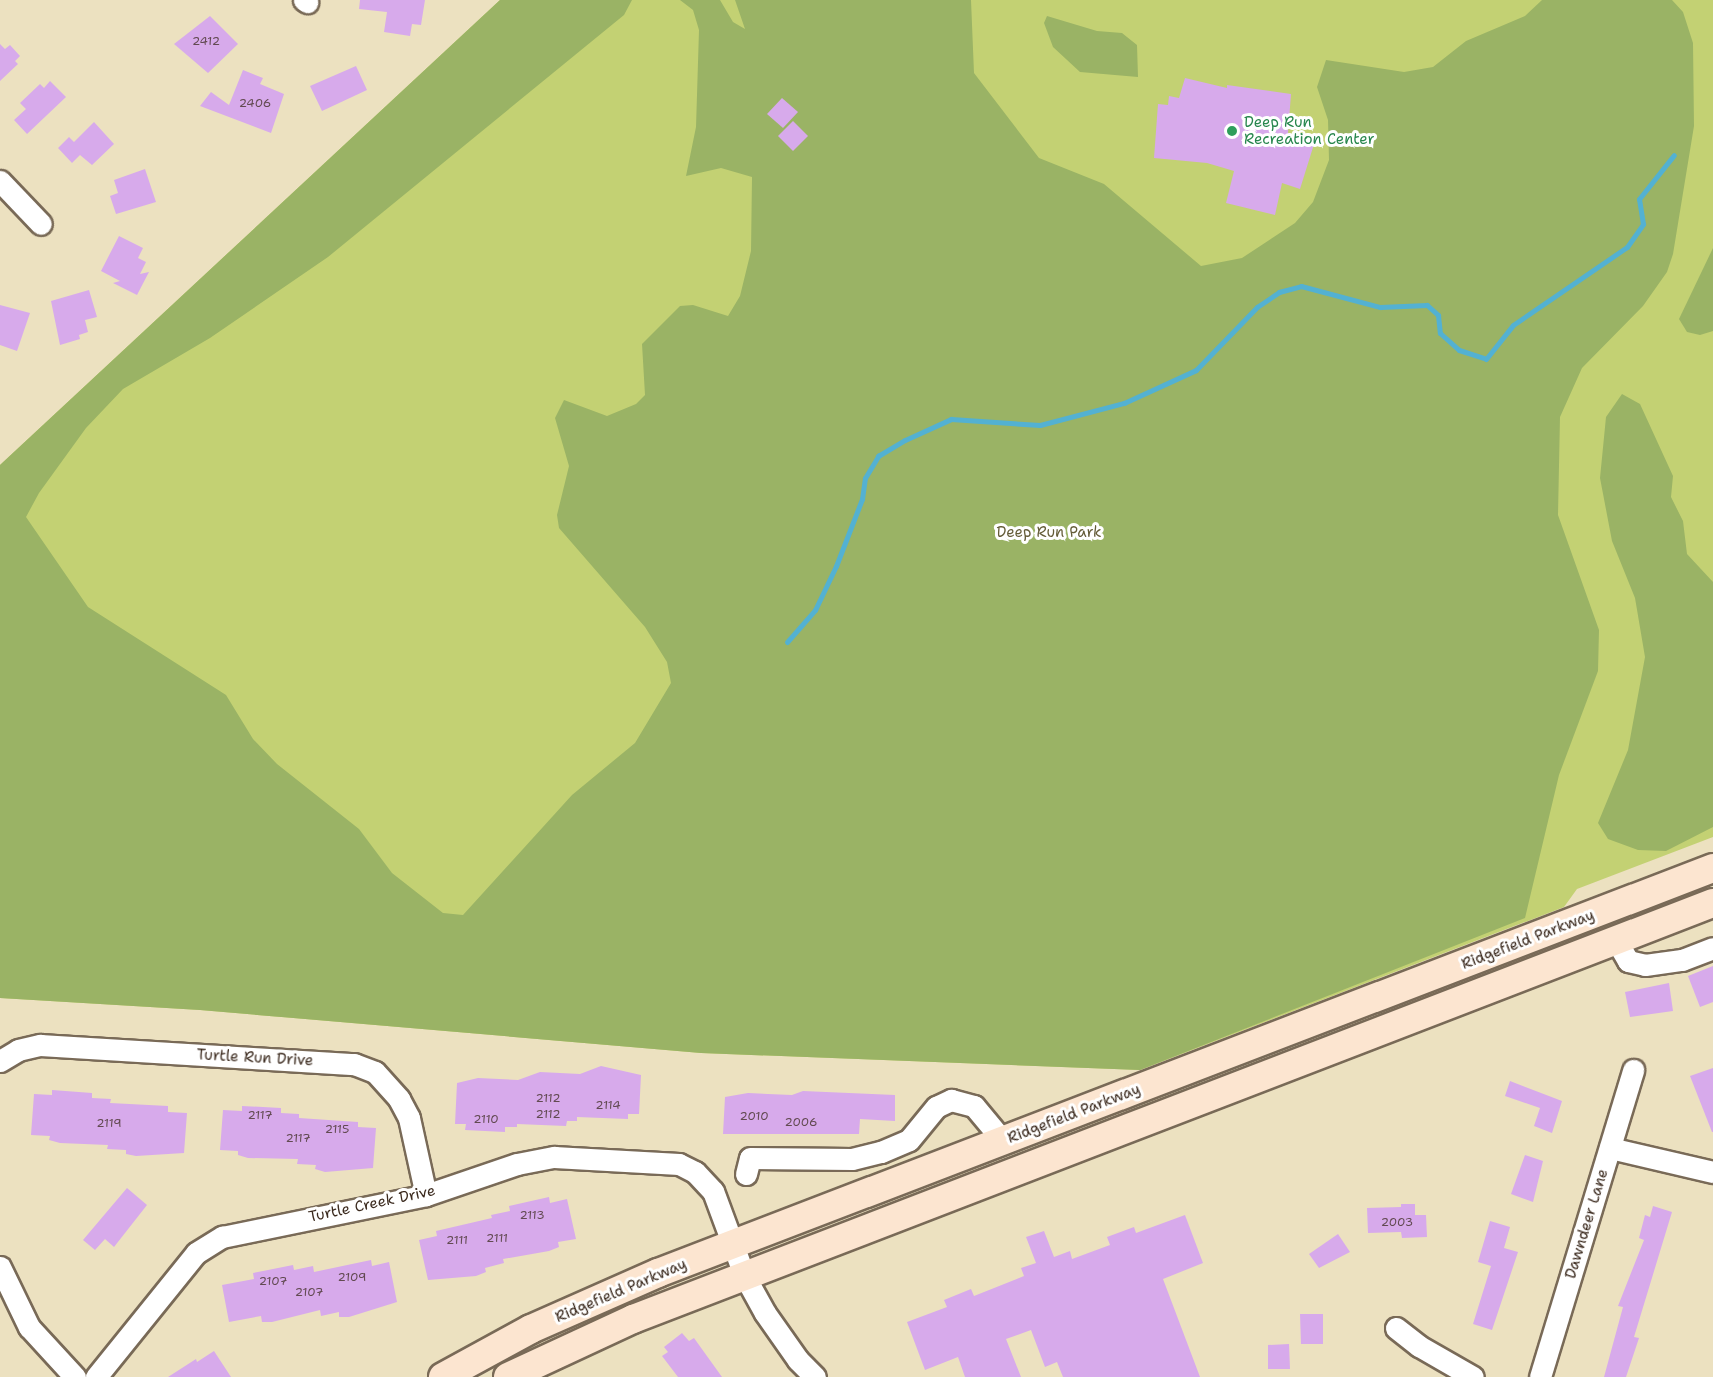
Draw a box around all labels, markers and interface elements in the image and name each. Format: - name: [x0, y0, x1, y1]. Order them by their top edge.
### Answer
- house number: 2412: [192, 35, 220, 49]
- house number: 2406: [239, 97, 271, 111]
- place label: Deep Run Recreation Center: [1244, 113, 1375, 148]
- marker: Deep Run Recreation Center: [1225, 124, 1239, 138]
- park label: Deep Run Park: [996, 524, 1102, 542]
- street label: Ridgefield Parkway: [1459, 906, 1597, 974]
- street label: Turtle Run Drive: [196, 1046, 314, 1070]
- street label: Ridgefield Parkway: [1005, 1080, 1143, 1148]
- house number: 2112: [535, 1092, 561, 1106]
- house number: 2114: [595, 1099, 621, 1113]
- house number: 2112: [535, 1108, 561, 1122]
- house number: 2117: [247, 1109, 273, 1123]
- house number: 2010: [739, 1110, 769, 1124]
- house number: 2110: [473, 1113, 499, 1127]
- house number: 2006: [785, 1116, 817, 1130]
- house number: 2119: [96, 1117, 122, 1131]
- house number: 2115: [325, 1123, 349, 1137]
- house number: 2117: [285, 1132, 311, 1146]
- street label: Dawndeer Lane: [1562, 1167, 1612, 1281]
- street label: Turtle Creek Drive: [307, 1182, 437, 1226]
- house number: 2113: [519, 1209, 545, 1223]
- house number: 2003: [1381, 1216, 1413, 1230]
- house number: 2111: [486, 1232, 508, 1246]
- house number: 2111: [446, 1234, 468, 1248]
- street label: Ridgefield Parkway: [553, 1255, 689, 1327]
- house number: 2109: [338, 1271, 366, 1285]
- house number: 2107: [259, 1275, 287, 1289]
- house number: 2107: [295, 1286, 323, 1300]

